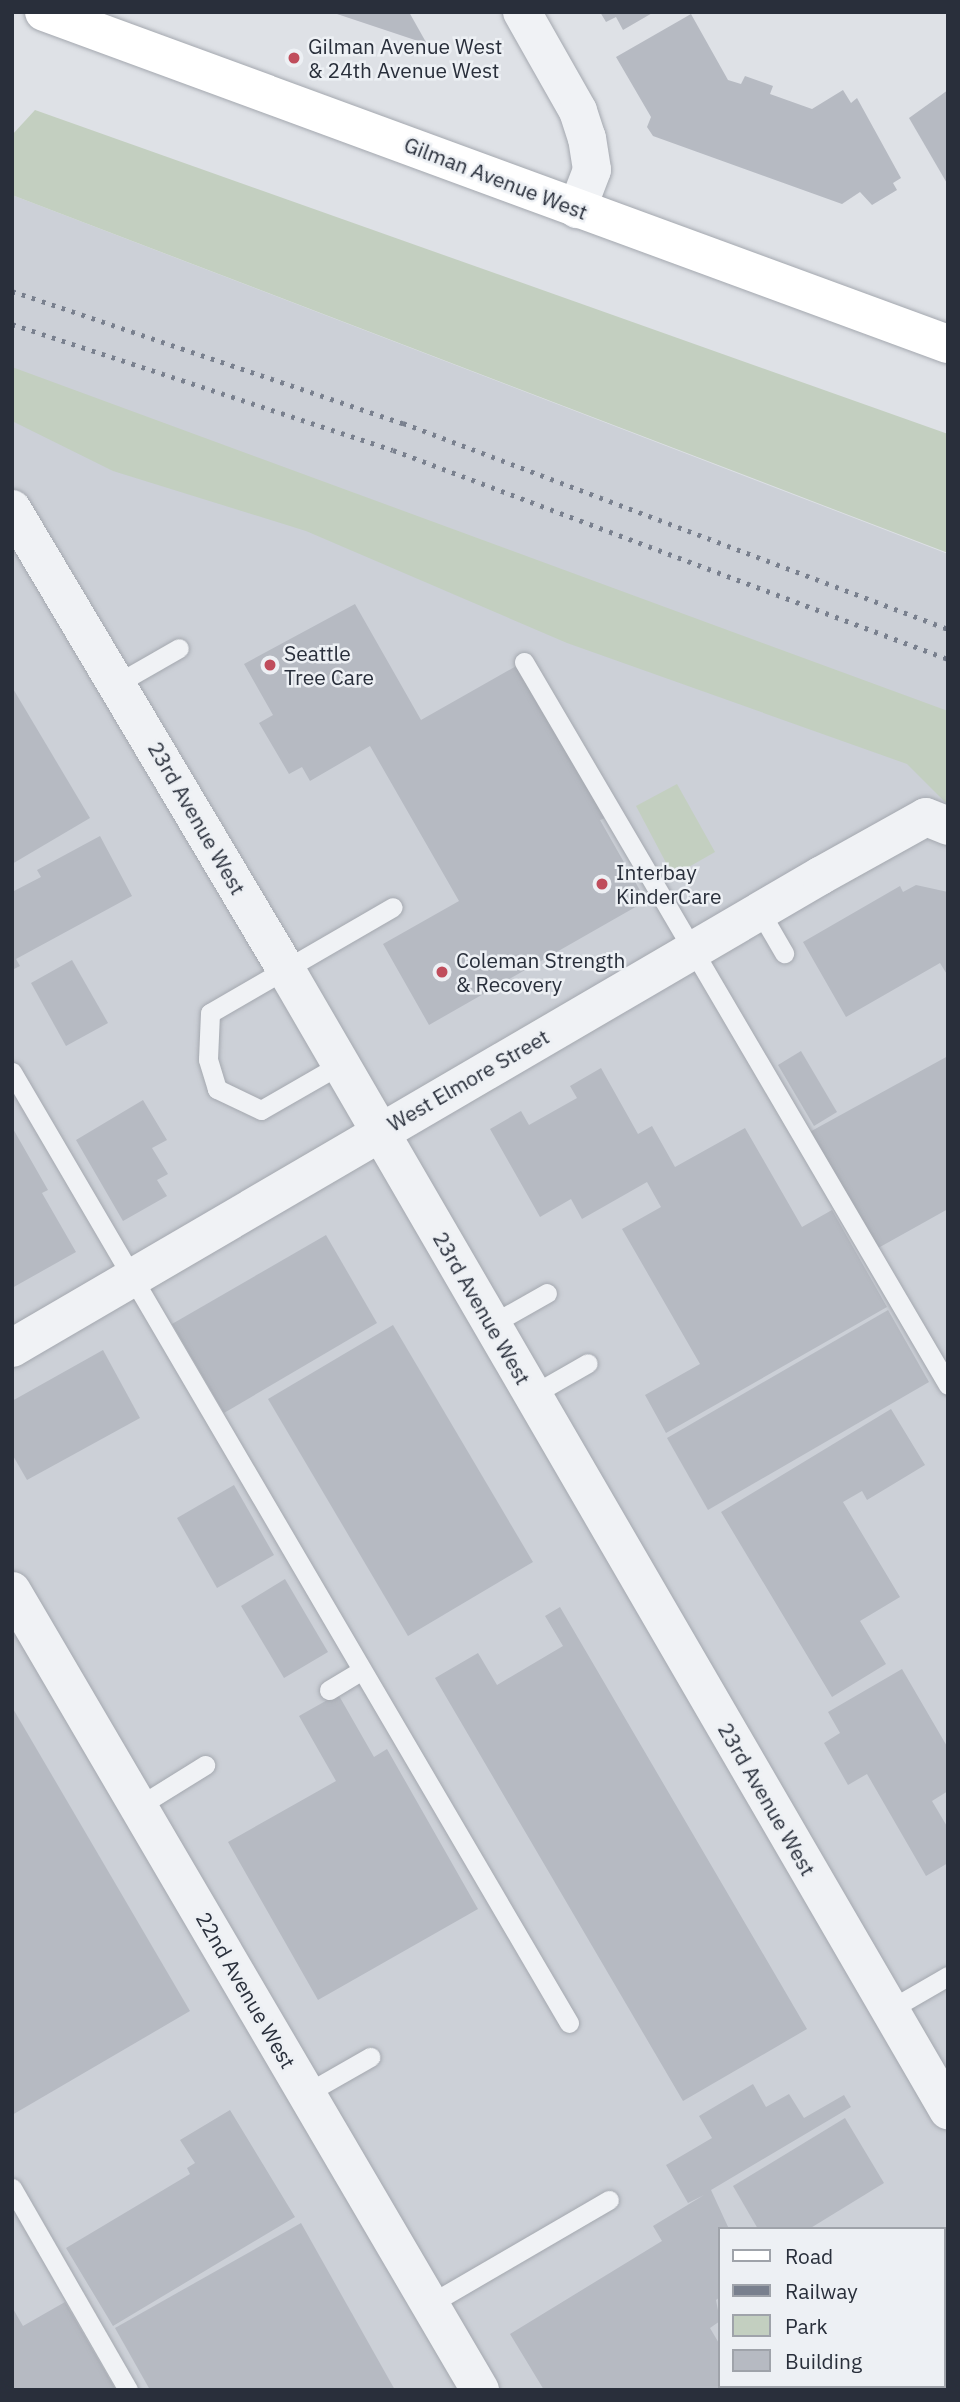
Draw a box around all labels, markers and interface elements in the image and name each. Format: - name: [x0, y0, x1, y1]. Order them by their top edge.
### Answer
- place label: Gilman Avenue West & 24th Avenue West: [308, 33, 502, 83]
- marker: Gilman Avenue West & 24th Avenue West: [286, 50, 302, 66]
- street label: Gilman Avenue West: [401, 131, 591, 225]
- place label: Seattle Tree Care: [284, 640, 374, 690]
- marker: Seattle Tree Care: [262, 657, 278, 673]
- street label: 23rd Avenue West: [143, 737, 251, 899]
- place label: Interbay KinderCare: [616, 859, 722, 909]
- marker: Interbay KinderCare: [594, 876, 610, 892]
- place label: Coleman Strength & Recovery: [456, 947, 625, 997]
- marker: Coleman Strength & Recovery: [434, 964, 450, 980]
- street label: West Elmore Street: [383, 1024, 553, 1136]
- street label: 23rd Avenue West: [428, 1227, 536, 1389]
- street label: 23rd Avenue West: [713, 1718, 821, 1880]
- street label: 22nd Avenue West: [191, 1907, 301, 2073]
- legend: [718, 2227, 946, 2388]
- text: Road: [785, 2242, 833, 2270]
- text: Railway: [785, 2277, 858, 2305]
- text: Park: [785, 2312, 828, 2340]
- text: Building: [785, 2347, 862, 2375]

